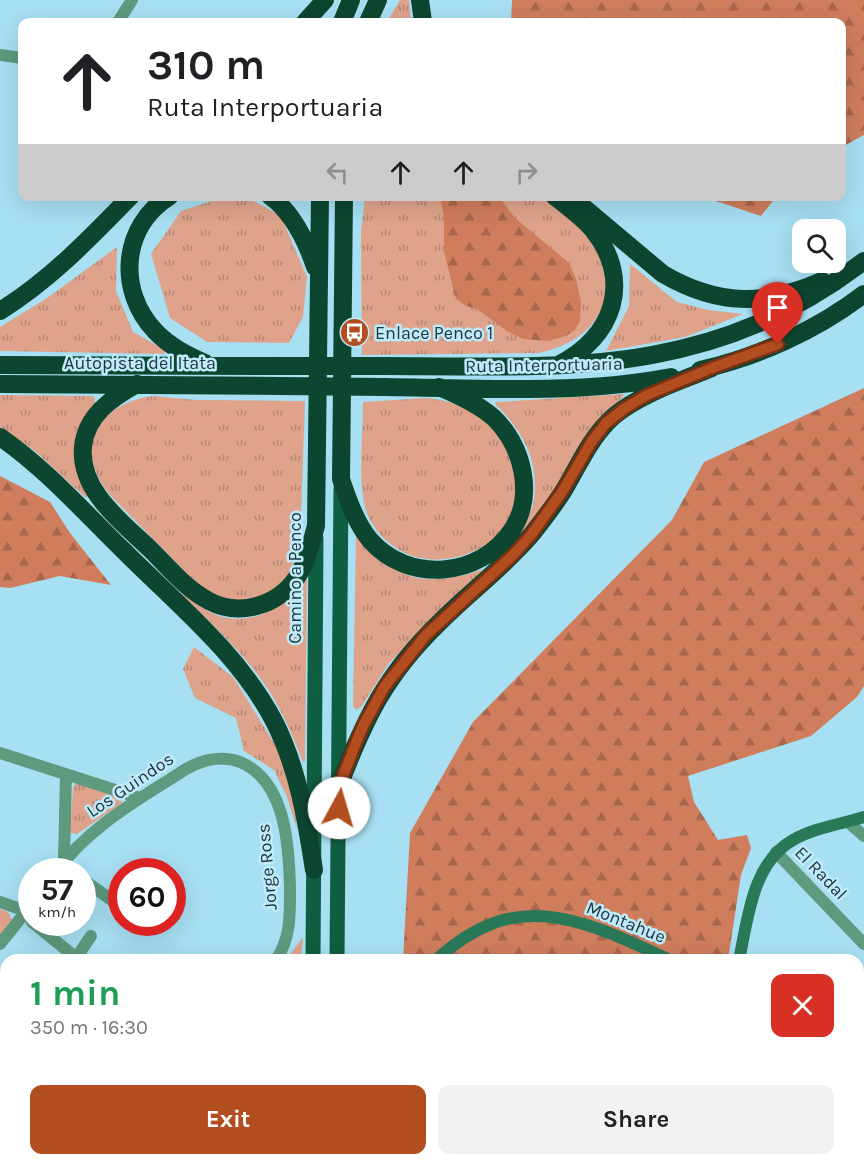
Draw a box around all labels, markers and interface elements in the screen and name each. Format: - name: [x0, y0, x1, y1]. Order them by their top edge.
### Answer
- text: 310 m: [147, 40, 265, 90]
- icon: ahead: [48, 42, 126, 120]
- text: Ruta Interportuaria: [147, 91, 383, 123]
- icon: left: [321, 156, 354, 189]
- icon: ahead: [384, 156, 417, 189]
- icon: ahead: [447, 156, 480, 189]
- icon: right: [510, 156, 543, 189]
- map controls: [792, 219, 846, 273]
- button: search: [792, 219, 846, 273]
- pin: [752, 282, 803, 344]
- icon: arrive: [761, 291, 794, 324]
- bus stop icon: Enlace Penco 1: [338, 317, 370, 349]
- place label: Enlace Penco 1: [375, 322, 493, 344]
- street label: Autopista del Itata: [64, 352, 216, 374]
- street label: Ruta Interportuaria: [465, 353, 623, 377]
- street label: Camino a Penco: [284, 512, 306, 644]
- street label: Los Guindos: [82, 748, 178, 822]
- position arrow: [307, 776, 371, 840]
- street label: Jorge Ross: [252, 823, 282, 911]
- street label: El Radal: [790, 842, 852, 904]
- speed limit sign: 60: [108, 858, 186, 936]
- text: 57: [41, 872, 73, 908]
- street label: Montahue: [583, 896, 669, 948]
- text: km/h: [38, 903, 76, 921]
- text: 1 min: [30, 972, 120, 1014]
- button: close: [771, 974, 834, 1037]
- text: 350 m · 16:30: [30, 1016, 148, 1039]
- button: Exit: [30, 1085, 426, 1154]
- button: Share: [438, 1085, 834, 1154]

